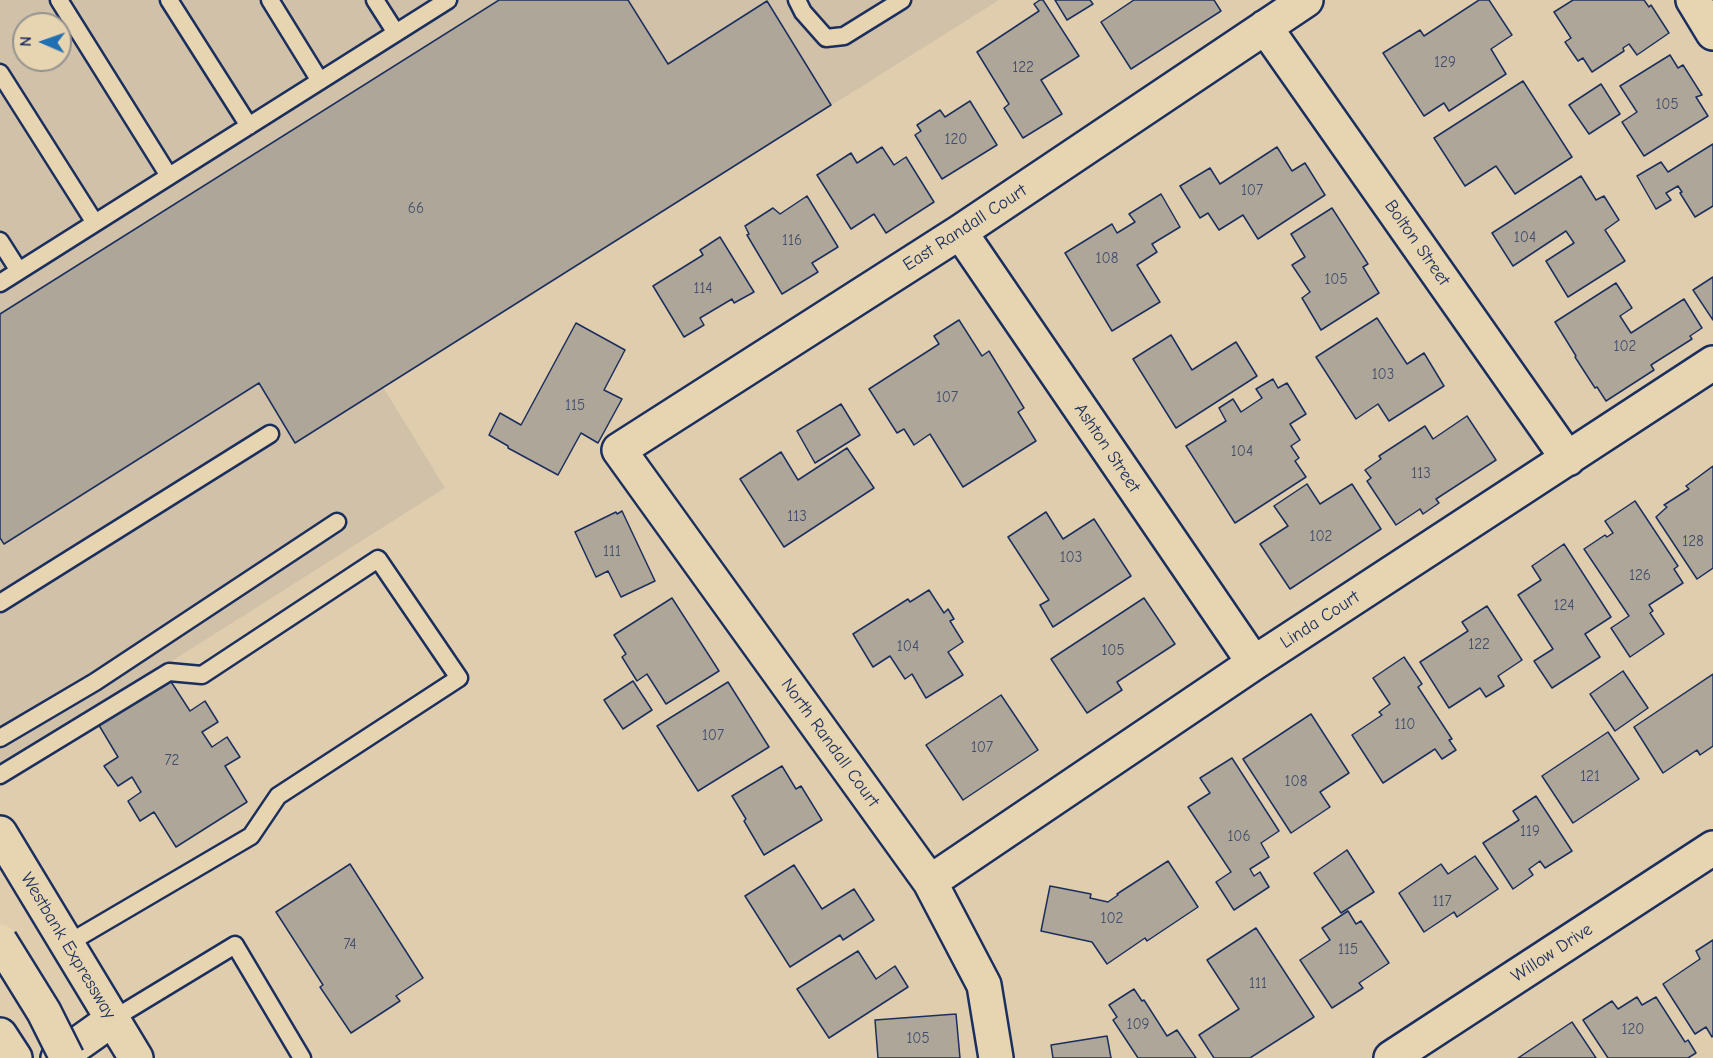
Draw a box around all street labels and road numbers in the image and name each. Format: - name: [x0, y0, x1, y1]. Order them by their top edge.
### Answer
- street label: East Randall Court: [899, 180, 1031, 276]
- street label: Bolton Street: [1380, 196, 1454, 290]
- street label: Ashton Street: [1069, 399, 1145, 497]
- street label: Linda Court: [1276, 586, 1364, 654]
- street label: North Randall Court: [776, 674, 884, 812]
- street label: Westbank Expressway: [16, 869, 120, 1023]
- street label: Willow Drive: [1507, 919, 1597, 987]

